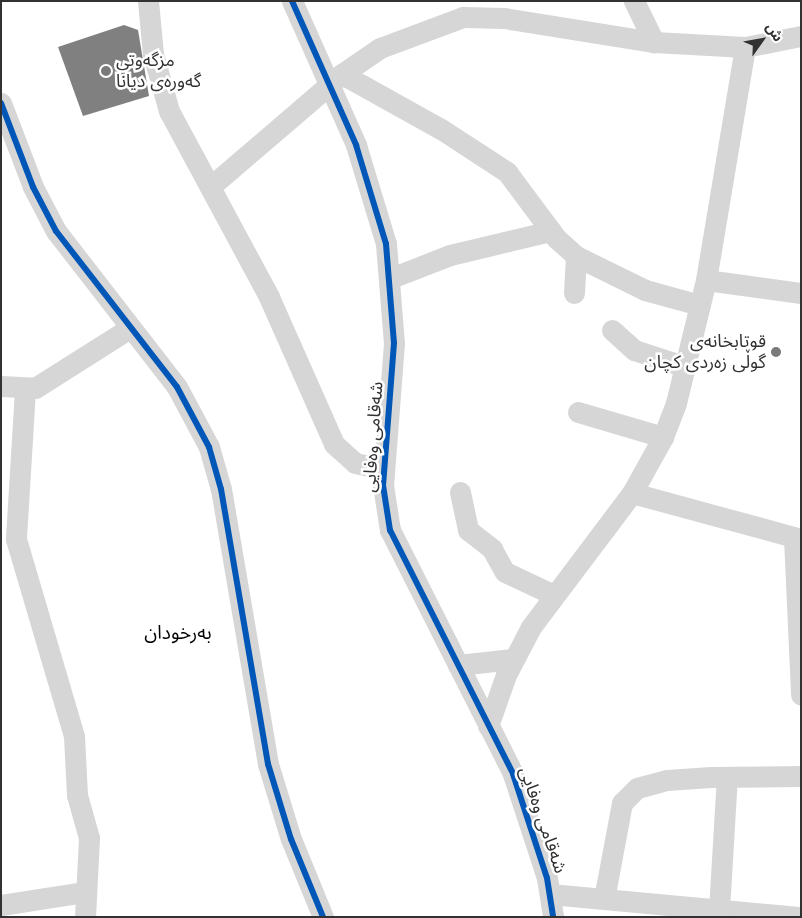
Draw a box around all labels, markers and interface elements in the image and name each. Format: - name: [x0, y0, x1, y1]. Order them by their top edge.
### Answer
- north arrow: [737, 15, 787, 65]
- text: ش: [762, 19, 787, 45]
- place label: مزگەوتی گەورەی دیانا: [116, 50, 201, 92]
- marker: مزگەوتی گەورەی دیانا: [100, 65, 112, 77]
- place label: قوتابخانەی گوڵی زەردی کچان: [644, 331, 766, 374]
- marker: قوتابخانەی گوڵی زەردی کچان: [770, 346, 782, 358]
- street label: شەقامی وەفایی: [358, 381, 388, 493]
- district label: بەرخودان: [144, 622, 212, 644]
- street label: شەقامی وەفایی: [515, 764, 571, 876]

